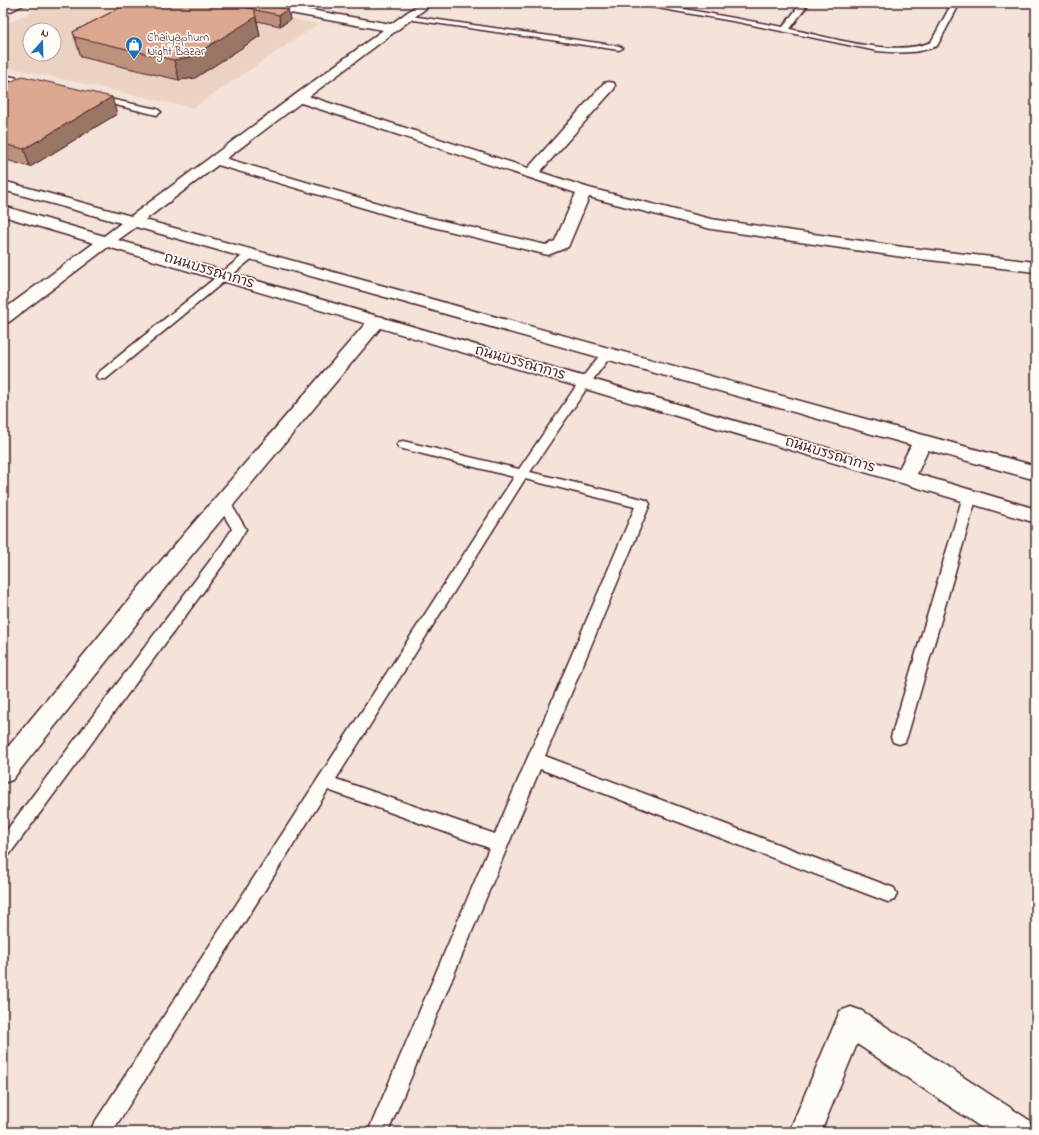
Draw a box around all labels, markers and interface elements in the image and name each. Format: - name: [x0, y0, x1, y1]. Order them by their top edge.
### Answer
- north arrow: [22, 22, 62, 62]
- text: N: [39, 25, 51, 42]
- place label: Chaiyaphum Night Bazar: [147, 29, 209, 62]
- shop icon: Chaiyaphum Night Bazar: [124, 35, 144, 60]
- street label: ถนนบรรณาการ: [161, 247, 257, 295]
- street label: ถนนบรรณาการ: [472, 340, 568, 386]
- street label: ถนนบรรณาการ: [782, 431, 878, 479]

